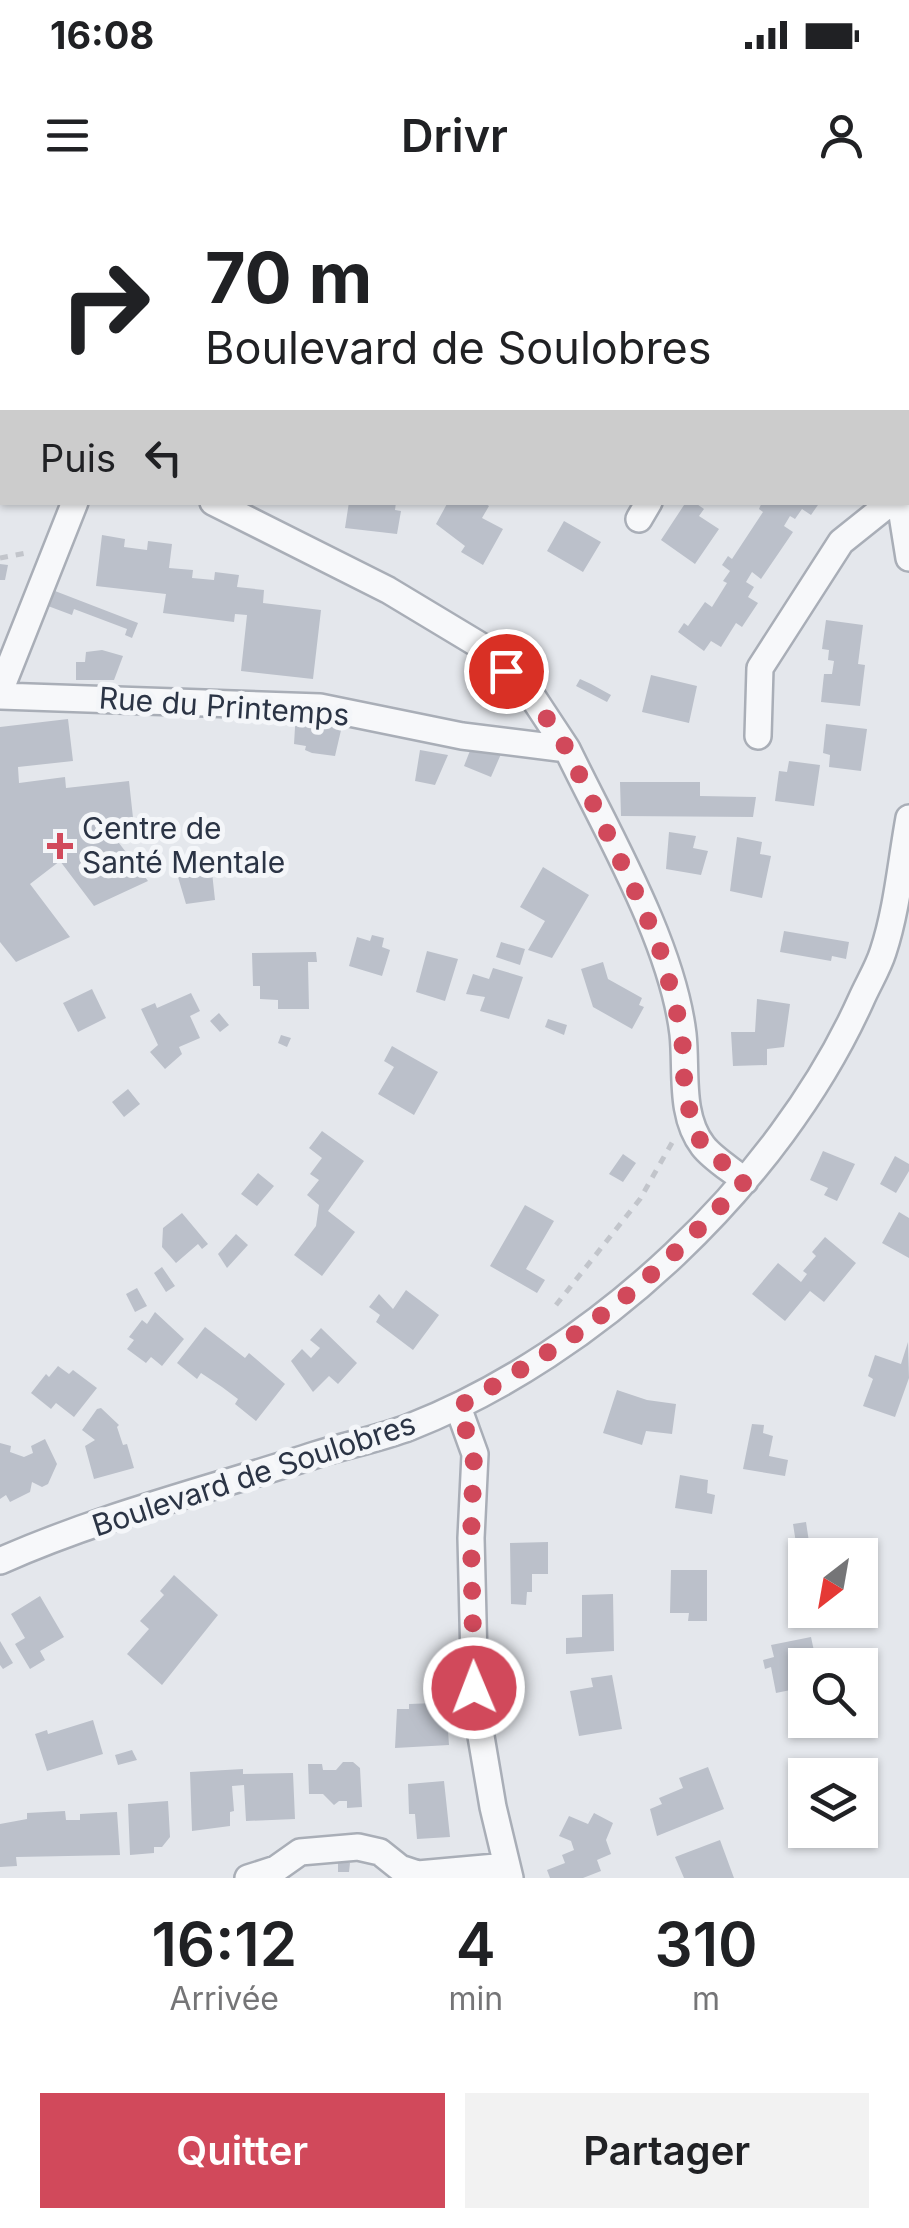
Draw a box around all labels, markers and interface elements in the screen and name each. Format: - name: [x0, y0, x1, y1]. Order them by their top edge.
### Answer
- text: 16:08: [50, 12, 154, 58]
- icon: menu: [40, 108, 95, 163]
- text: Drivr: [401, 108, 508, 163]
- icon: person: [814, 108, 869, 163]
- text: 70 m: [205, 235, 372, 320]
- icon: right: [40, 240, 170, 370]
- text: Boulevard de Soulobres: [205, 320, 712, 375]
- icon: left: [136, 430, 191, 485]
- text: Puis: [40, 435, 116, 481]
- pin: [464, 629, 549, 714]
- icon: arrive: [479, 644, 534, 699]
- street label: Rue du Printemps: [98, 679, 350, 733]
- place label: Centre de Santé Mentale: [82, 810, 285, 880]
- marker: Centre de Santé Mentale: [47, 833, 73, 859]
- street label: Boulevard de Soulobres: [88, 1405, 420, 1543]
- north arrow: [788, 1538, 878, 1628]
- map controls: [788, 1538, 878, 1848]
- position arrow: [422, 1636, 526, 1740]
- button: search: [788, 1648, 878, 1738]
- button: layers: [788, 1758, 878, 1848]
- text: 16:12: [151, 1908, 297, 1980]
- text: 4: [456, 1908, 496, 1980]
- text: 310: [654, 1908, 758, 1980]
- text: Arrivée: [169, 1979, 279, 2018]
- text: min: [448, 1979, 503, 2018]
- text: m: [692, 1979, 720, 2018]
- button: Quitter: [40, 2093, 445, 2208]
- button: Partager: [465, 2093, 869, 2208]

